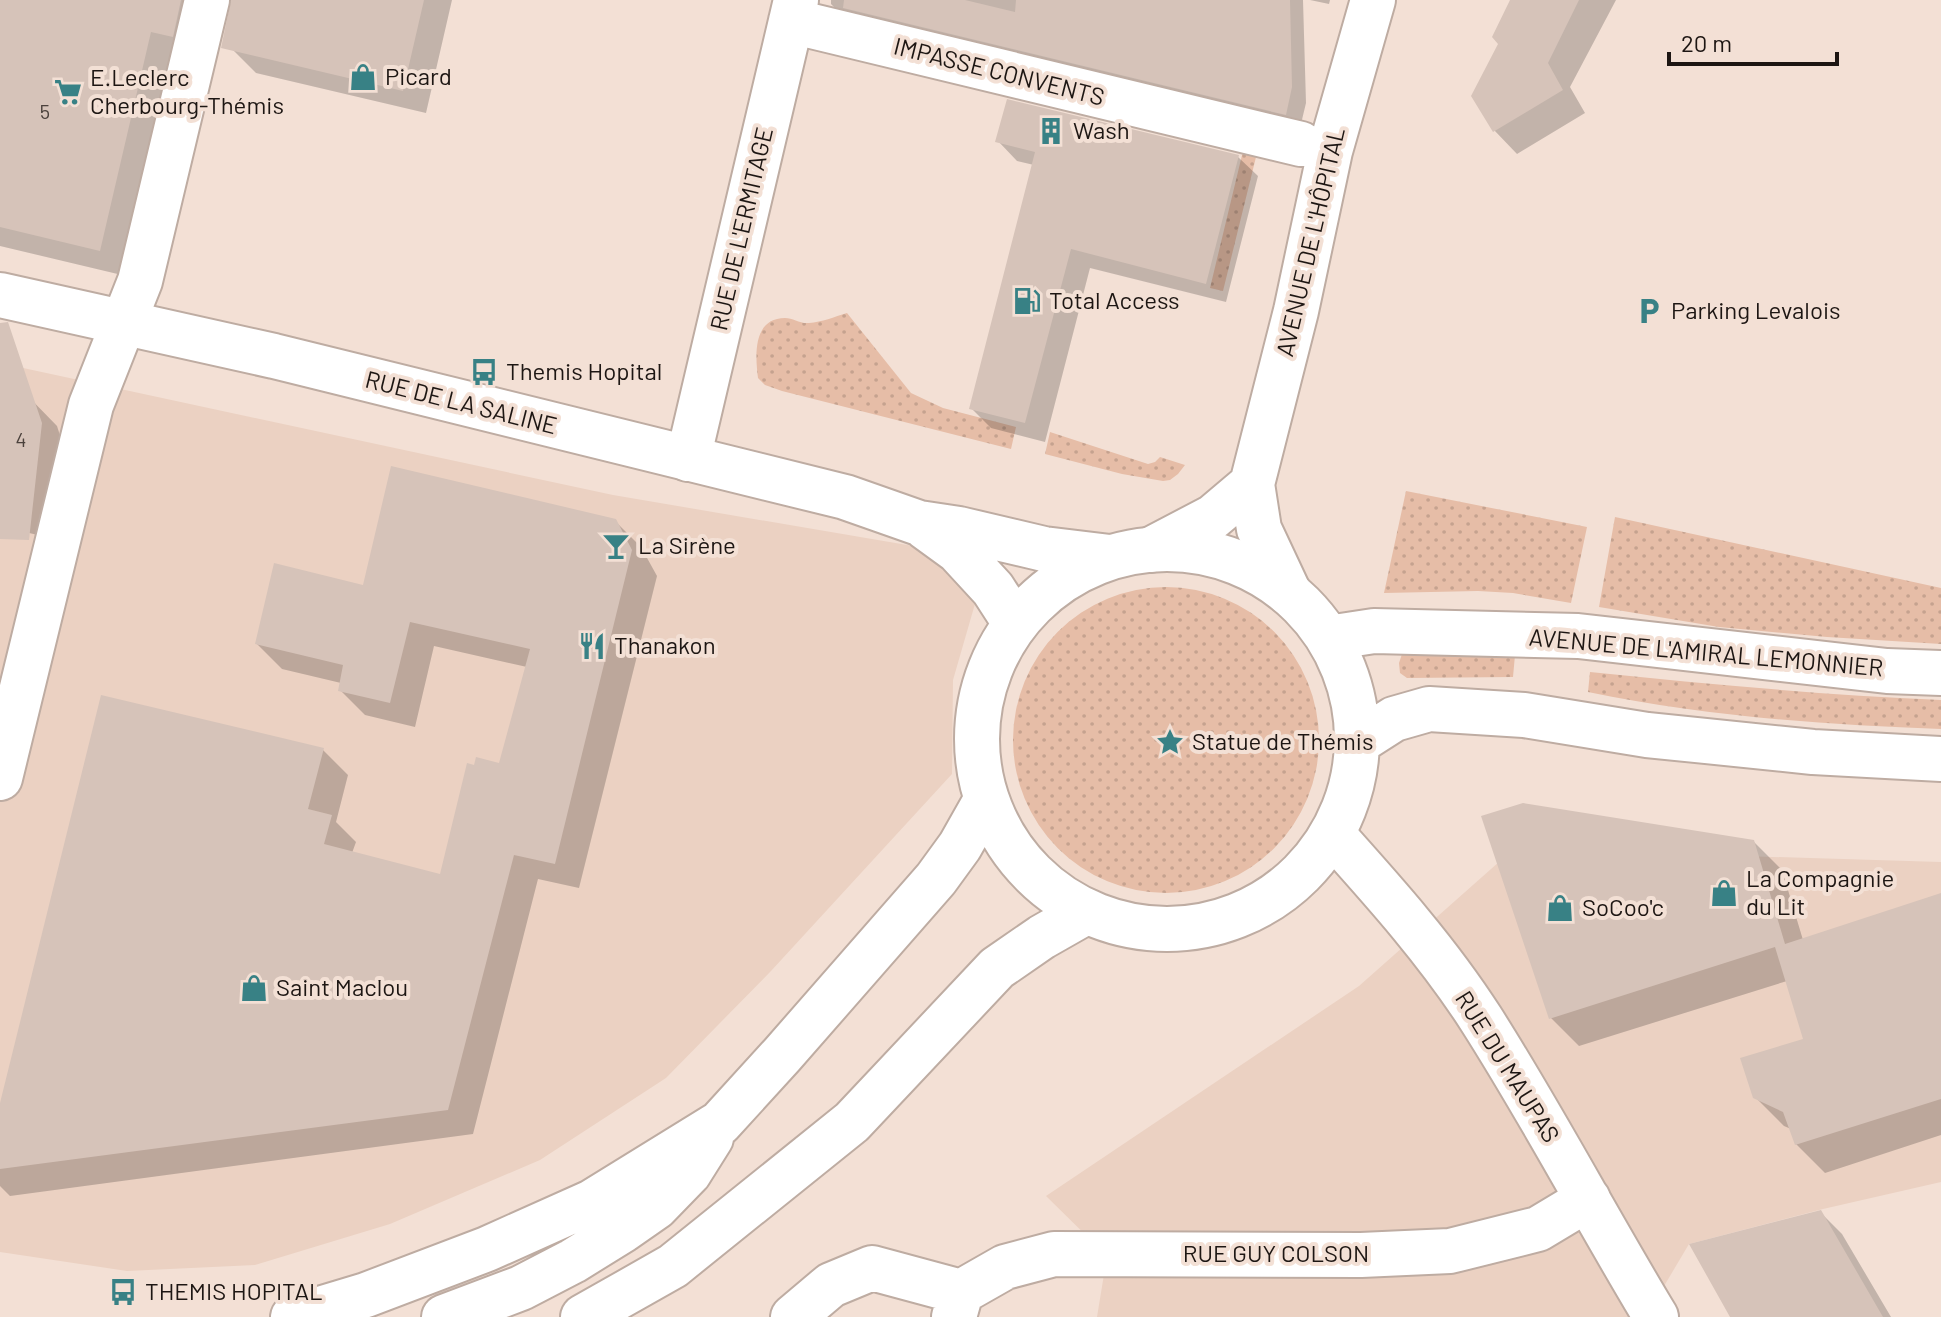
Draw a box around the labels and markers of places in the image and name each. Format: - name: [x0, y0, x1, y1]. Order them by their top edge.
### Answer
- place label: Picard: [385, 61, 452, 90]
- place label: E.Leclerc Cherbourg-Thémis: [90, 62, 284, 119]
- shop icon: Picard: [348, 62, 378, 92]
- supermarket icon: E.Leclerc Cherbourg-Thémis: [53, 77, 83, 107]
- place label: Wash: [1073, 115, 1130, 144]
- building icon: Wash: [1036, 116, 1066, 146]
- place label: Total Access: [1049, 285, 1180, 314]
- fuel station icon: Total Access: [1012, 286, 1042, 316]
- place label: Parking Levalois: [1671, 295, 1841, 324]
- parking icon: Parking Levalois: [1634, 296, 1664, 326]
- place label: Themis Hopital: [506, 356, 662, 385]
- bus stop icon: Themis Hopital: [469, 357, 499, 387]
- place label: La Sirène: [638, 530, 736, 559]
- bar icon: La Sirène: [601, 531, 631, 561]
- place label: Thanakon: [614, 630, 716, 659]
- restaurant icon: Thanakon: [577, 631, 607, 661]
- place label: Statue de Thémis: [1192, 726, 1374, 755]
- place icon: Statue de Thémis: [1155, 727, 1185, 757]
- place label: La Compagnie du Lit: [1746, 863, 1894, 920]
- shop icon: La Compagnie du Lit: [1709, 878, 1739, 908]
- place label: SoCoo'c: [1582, 892, 1664, 921]
- shop icon: SoCoo'c: [1545, 893, 1575, 923]
- place label: Saint Maclou: [276, 972, 408, 1001]
- shop icon: Saint Maclou: [239, 973, 269, 1003]
- place label: THEMIS HOPITAL: [145, 1276, 323, 1305]
- bus stop icon: THEMIS HOPITAL: [108, 1277, 138, 1307]

